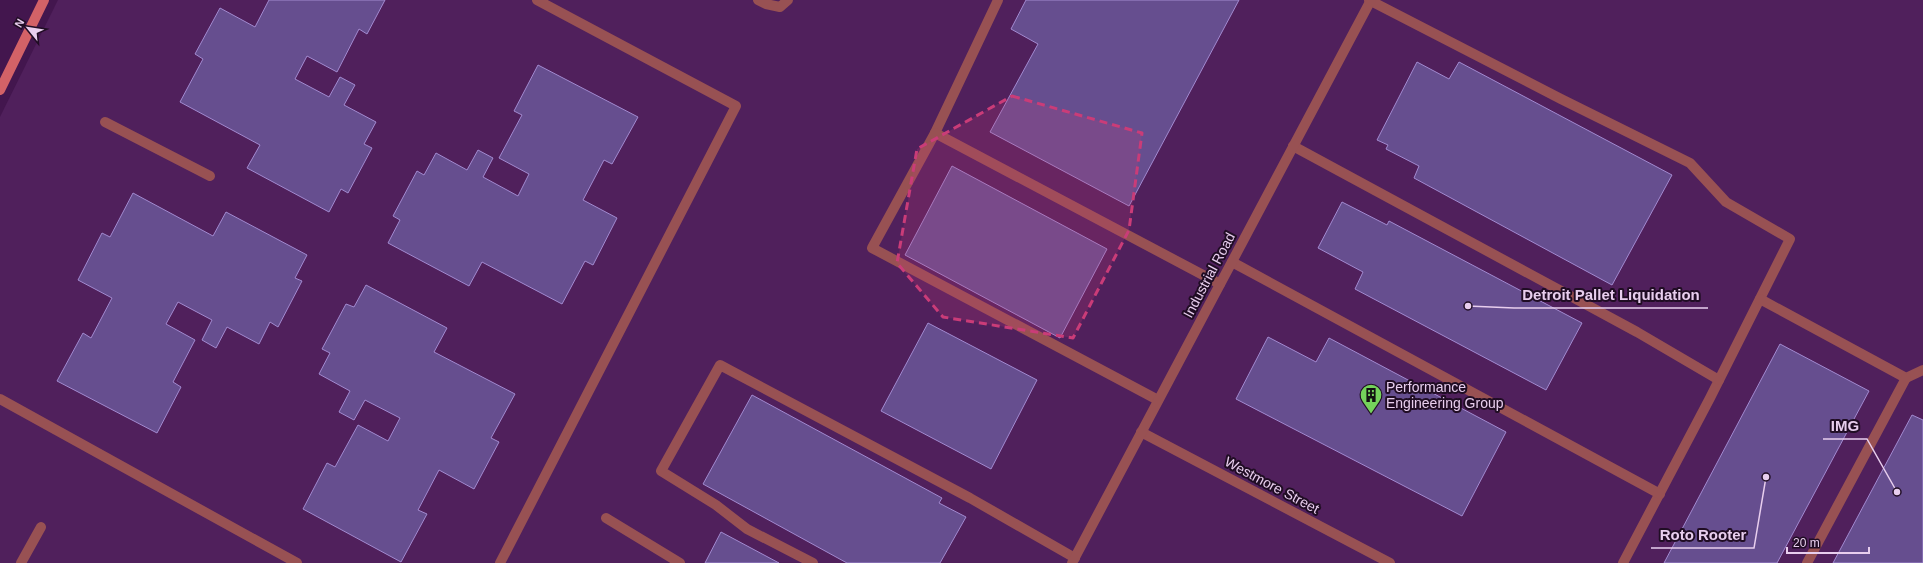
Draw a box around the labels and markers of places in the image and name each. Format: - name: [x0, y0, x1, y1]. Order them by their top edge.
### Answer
- callout: Detroit Pallet Liquidation: [1514, 281, 1708, 308]
- place label: Performance Engineering Group: [1386, 379, 1504, 411]
- building icon: Performance Engineering Group: [1358, 382, 1384, 415]
- callout: IMG: [1823, 412, 1867, 439]
- callout: Roto Rooter: [1651, 521, 1754, 548]

